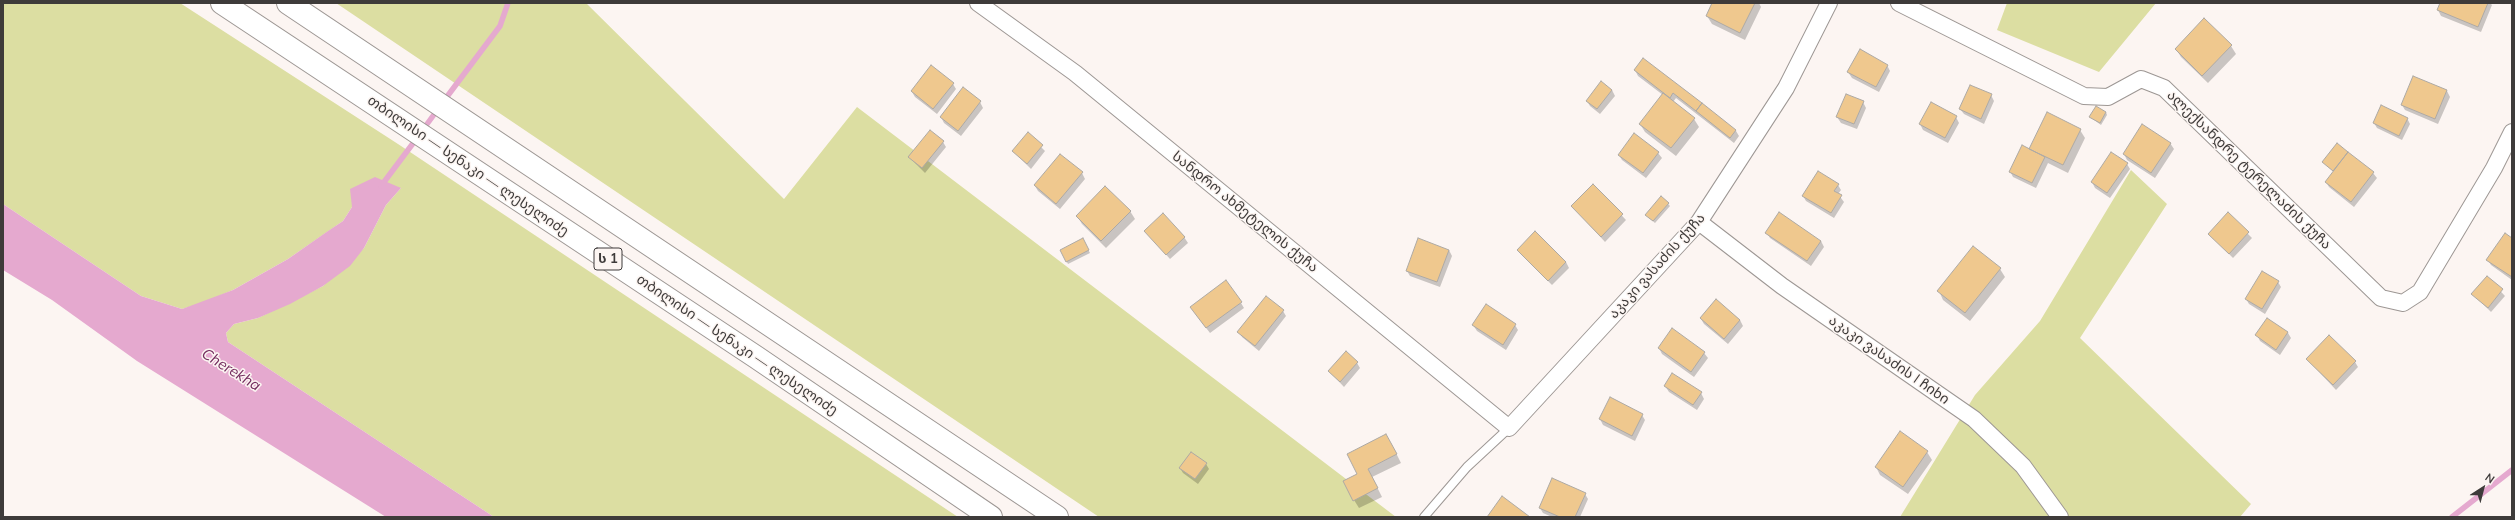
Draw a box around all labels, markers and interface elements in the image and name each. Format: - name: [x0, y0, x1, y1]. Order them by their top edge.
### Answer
- street label: ალექსანდრე ტერელაძის ქუჩა: [2163, 87, 2335, 253]
- street label: თბილისი — სენაკი — ლესელიძე: [364, 92, 572, 240]
- street label: სანდრო ახმეტელის ქუჩა: [1169, 148, 1321, 276]
- street label: აკაკი ვასაძის ქუჩა: [1605, 210, 1709, 322]
- road number: ს 1: [594, 248, 622, 270]
- street label: თბილისი — სენაკი — ლესელიძე: [633, 271, 841, 419]
- street label: აკაკი ვასაძის I ჩიხი: [1825, 312, 1953, 408]
- water label: Cherekha: [198, 345, 264, 395]
- north arrow: [2463, 468, 2503, 508]
- text: N: [2483, 470, 2498, 486]

